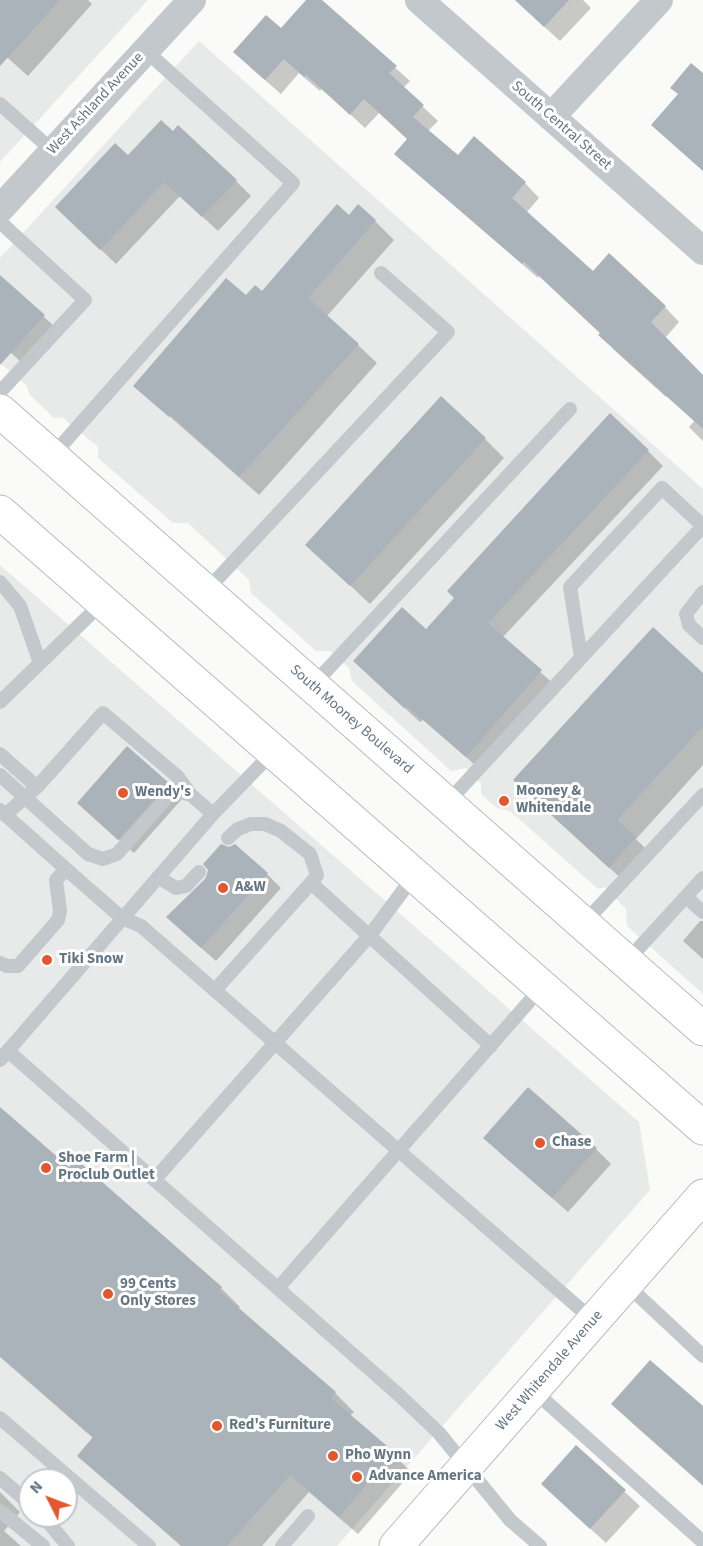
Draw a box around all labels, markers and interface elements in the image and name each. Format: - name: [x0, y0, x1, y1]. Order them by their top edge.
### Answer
- street label: West Ashland Avenue: [44, 49, 148, 159]
- street label: South Central Street: [507, 78, 615, 174]
- street label: South Mooney Boulevard: [286, 662, 416, 778]
- place label: Mooney & Whitendale: [516, 783, 591, 818]
- place label: Wendy's: [135, 784, 191, 802]
- marker: Wendy's: [116, 786, 130, 800]
- marker: Mooney & Whitendale: [497, 794, 511, 808]
- place label: A&W: [235, 879, 266, 897]
- marker: A&W: [216, 881, 230, 895]
- place label: Tiki Snow: [59, 951, 124, 969]
- marker: Tiki Snow: [40, 953, 54, 967]
- place label: Chase: [552, 1134, 592, 1152]
- marker: Chase: [533, 1136, 547, 1150]
- place label: Shoe Farm | Proclub Outlet: [58, 1150, 155, 1185]
- marker: Shoe Farm | Proclub Outlet: [39, 1161, 53, 1175]
- place label: 99 Cents Only Stores: [120, 1276, 196, 1311]
- marker: 99 Cents Only Stores: [101, 1287, 115, 1301]
- street label: West Whitendale Avenue: [493, 1307, 607, 1435]
- place label: Red's Furniture: [229, 1417, 331, 1435]
- marker: Red's Furniture: [210, 1419, 224, 1433]
- place label: Pho Wynn: [345, 1447, 411, 1465]
- marker: Pho Wynn: [326, 1449, 340, 1463]
- north arrow: [18, 1468, 78, 1528]
- place label: Advance America: [369, 1468, 482, 1486]
- marker: Advance America: [350, 1470, 364, 1484]
- text: N: [24, 1476, 48, 1499]

